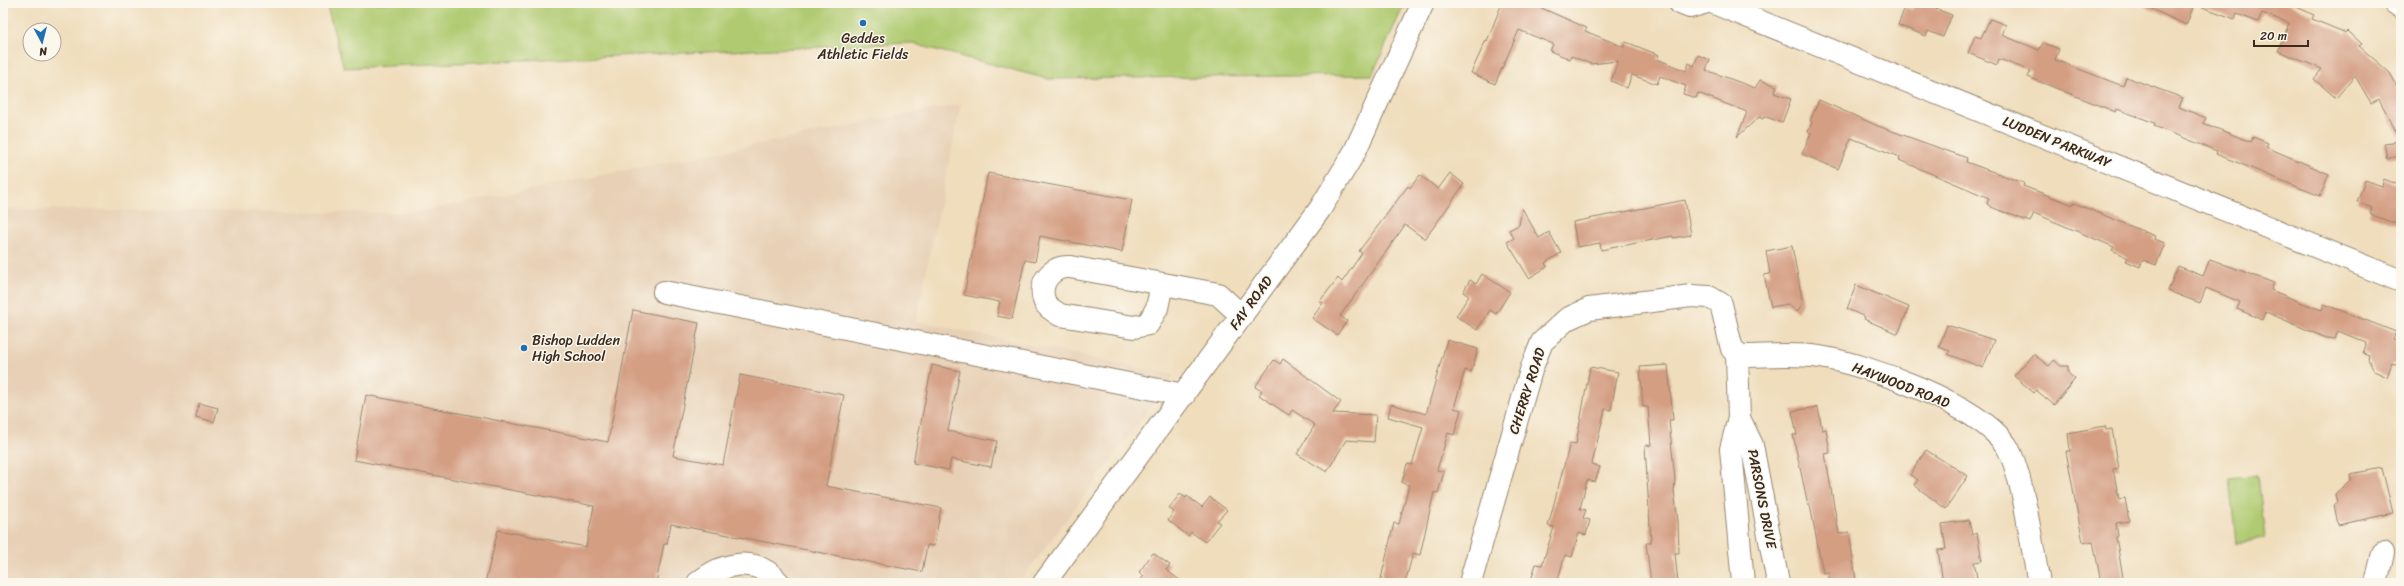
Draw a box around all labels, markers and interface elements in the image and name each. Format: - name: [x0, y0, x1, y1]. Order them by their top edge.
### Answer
- marker: Geddes Athletic Fields: [858, 18, 868, 28]
- north arrow: [22, 22, 62, 62]
- scale bar: [2254, 22, 2308, 48]
- text: 20 m: [2260, 25, 2287, 47]
- place label: Geddes Athletic Fields: [817, 26, 909, 67]
- text: N: [38, 41, 49, 61]
- street label: LUDDEN PARKWAY: [1999, 109, 2116, 175]
- street label: FAY ROAD: [1223, 270, 1280, 335]
- place label: Bishop Ludden High School: [532, 328, 621, 369]
- marker: Bishop Ludden High School: [519, 343, 529, 353]
- street label: CHERRY ROAD: [1501, 344, 1553, 437]
- street label: HAYWOOD ROAD: [1848, 355, 1954, 415]
- street label: PARSONS DRIVE: [1740, 447, 1784, 552]

